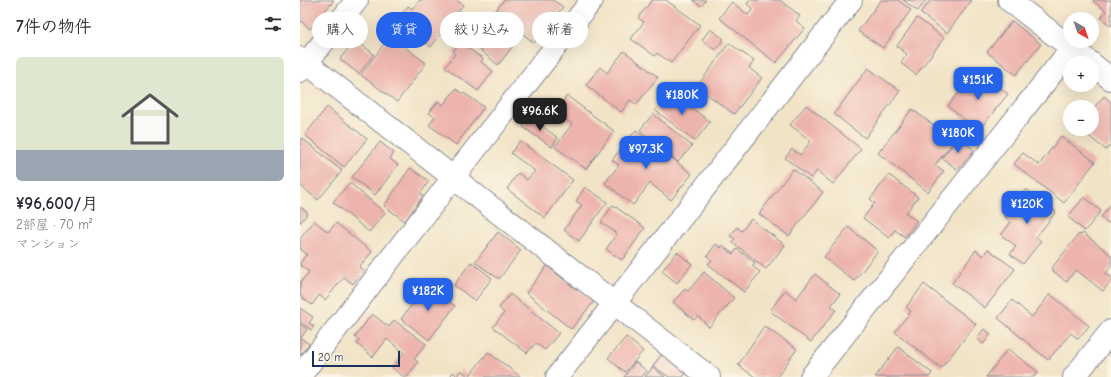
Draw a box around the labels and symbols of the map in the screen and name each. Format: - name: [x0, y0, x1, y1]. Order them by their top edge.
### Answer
- north arrow: [1063, 12, 1099, 48]
- pin: ¥151K: [950, 67, 1006, 101]
- pin: ¥180K: [654, 82, 710, 116]
- pin: ¥96.6K: [507, 98, 573, 132]
- pin: ¥180K: [930, 120, 986, 154]
- pin: ¥97.3K: [613, 136, 679, 170]
- pin: ¥120K: [999, 191, 1055, 225]
- pin: ¥182K: [400, 278, 456, 312]
- scale bar: [312, 349, 400, 368]

